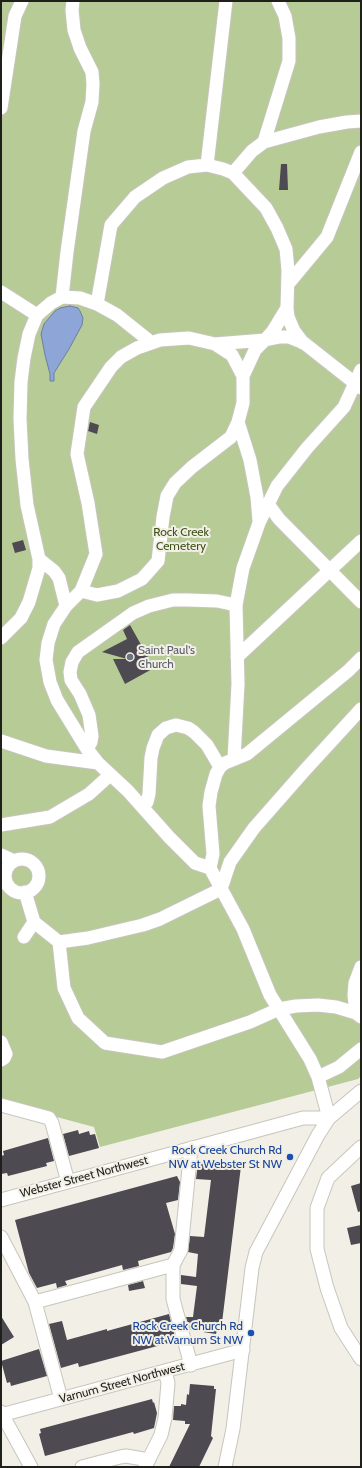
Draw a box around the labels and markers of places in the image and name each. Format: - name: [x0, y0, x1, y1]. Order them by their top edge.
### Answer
- place label: Saint Paul's Church: [138, 643, 195, 671]
- marker: Saint Paul's Church: [125, 652, 135, 662]
- place label: Rock Creek Church Rd NW at Webster St NW: [168, 1143, 282, 1171]
- marker: Rock Creek Church Rd NW at Webster St NW: [285, 1152, 295, 1162]
- place label: Rock Creek Church Rd NW at Varnum St NW: [132, 1319, 243, 1347]
- marker: Rock Creek Church Rd NW at Varnum St NW: [246, 1328, 256, 1338]

